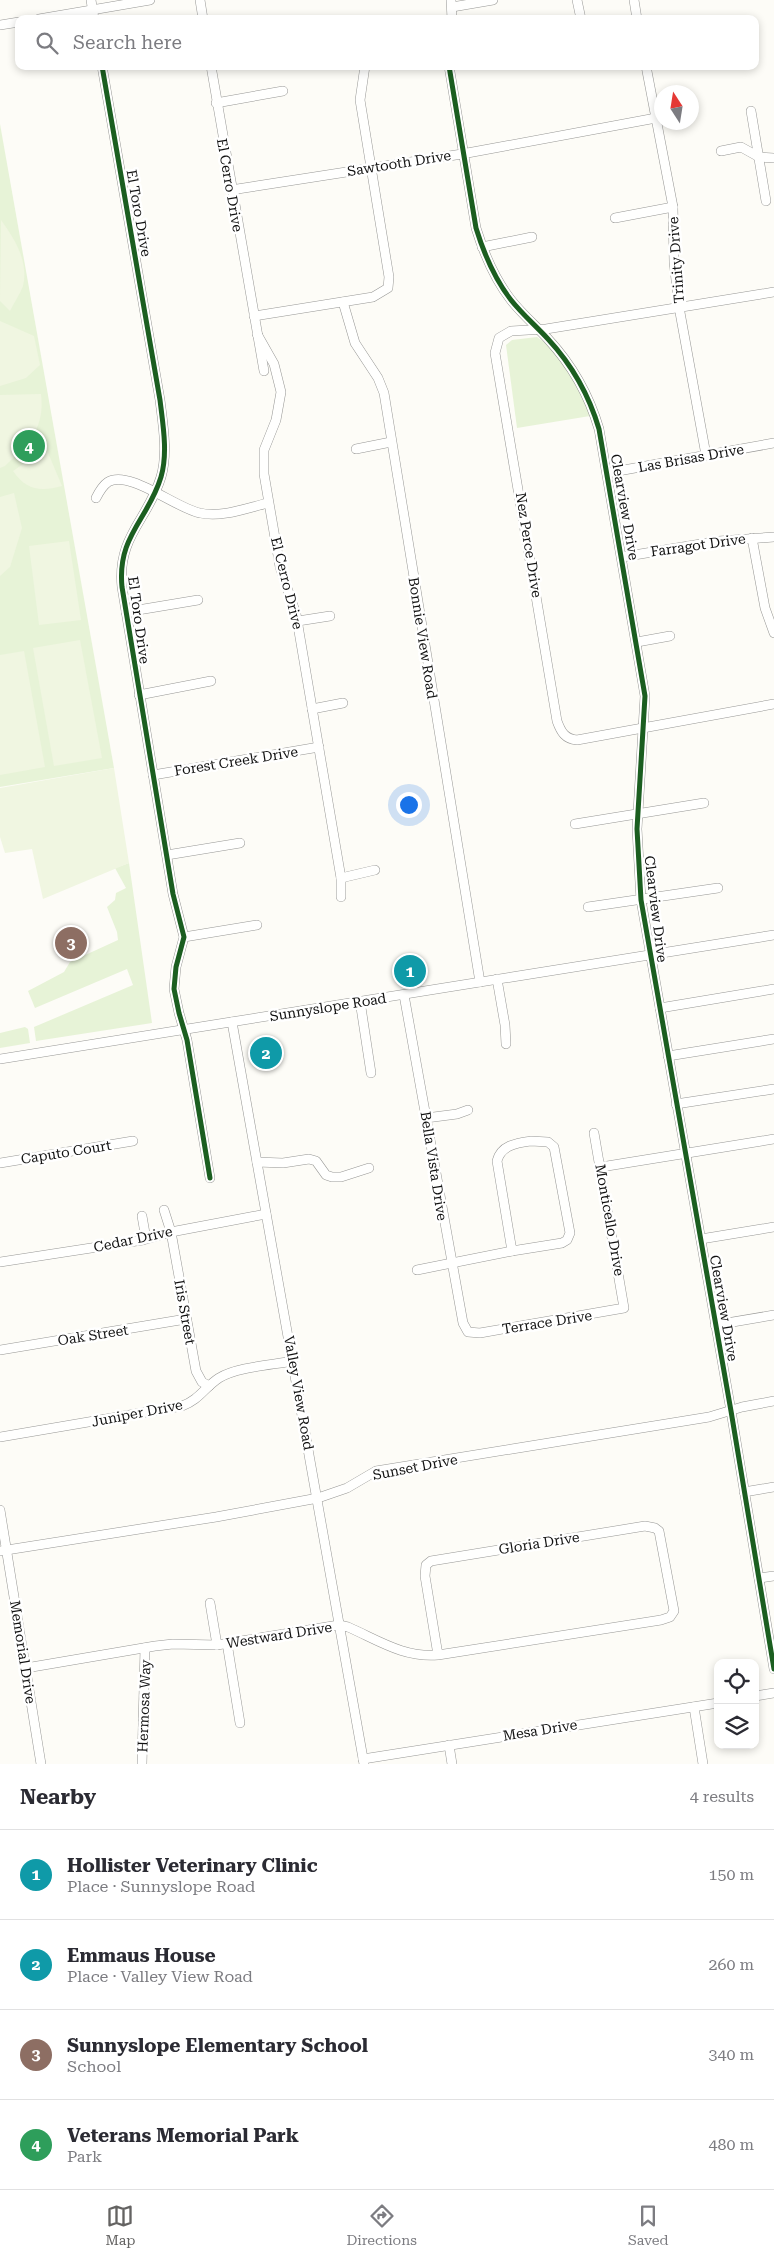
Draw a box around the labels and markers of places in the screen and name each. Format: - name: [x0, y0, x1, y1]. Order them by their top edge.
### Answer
- pin: 4: [13, 427, 45, 465]
- pin: 3: [55, 924, 87, 962]
- pin: 1: [394, 952, 426, 990]
- pin: 2: [250, 1034, 282, 1072]

